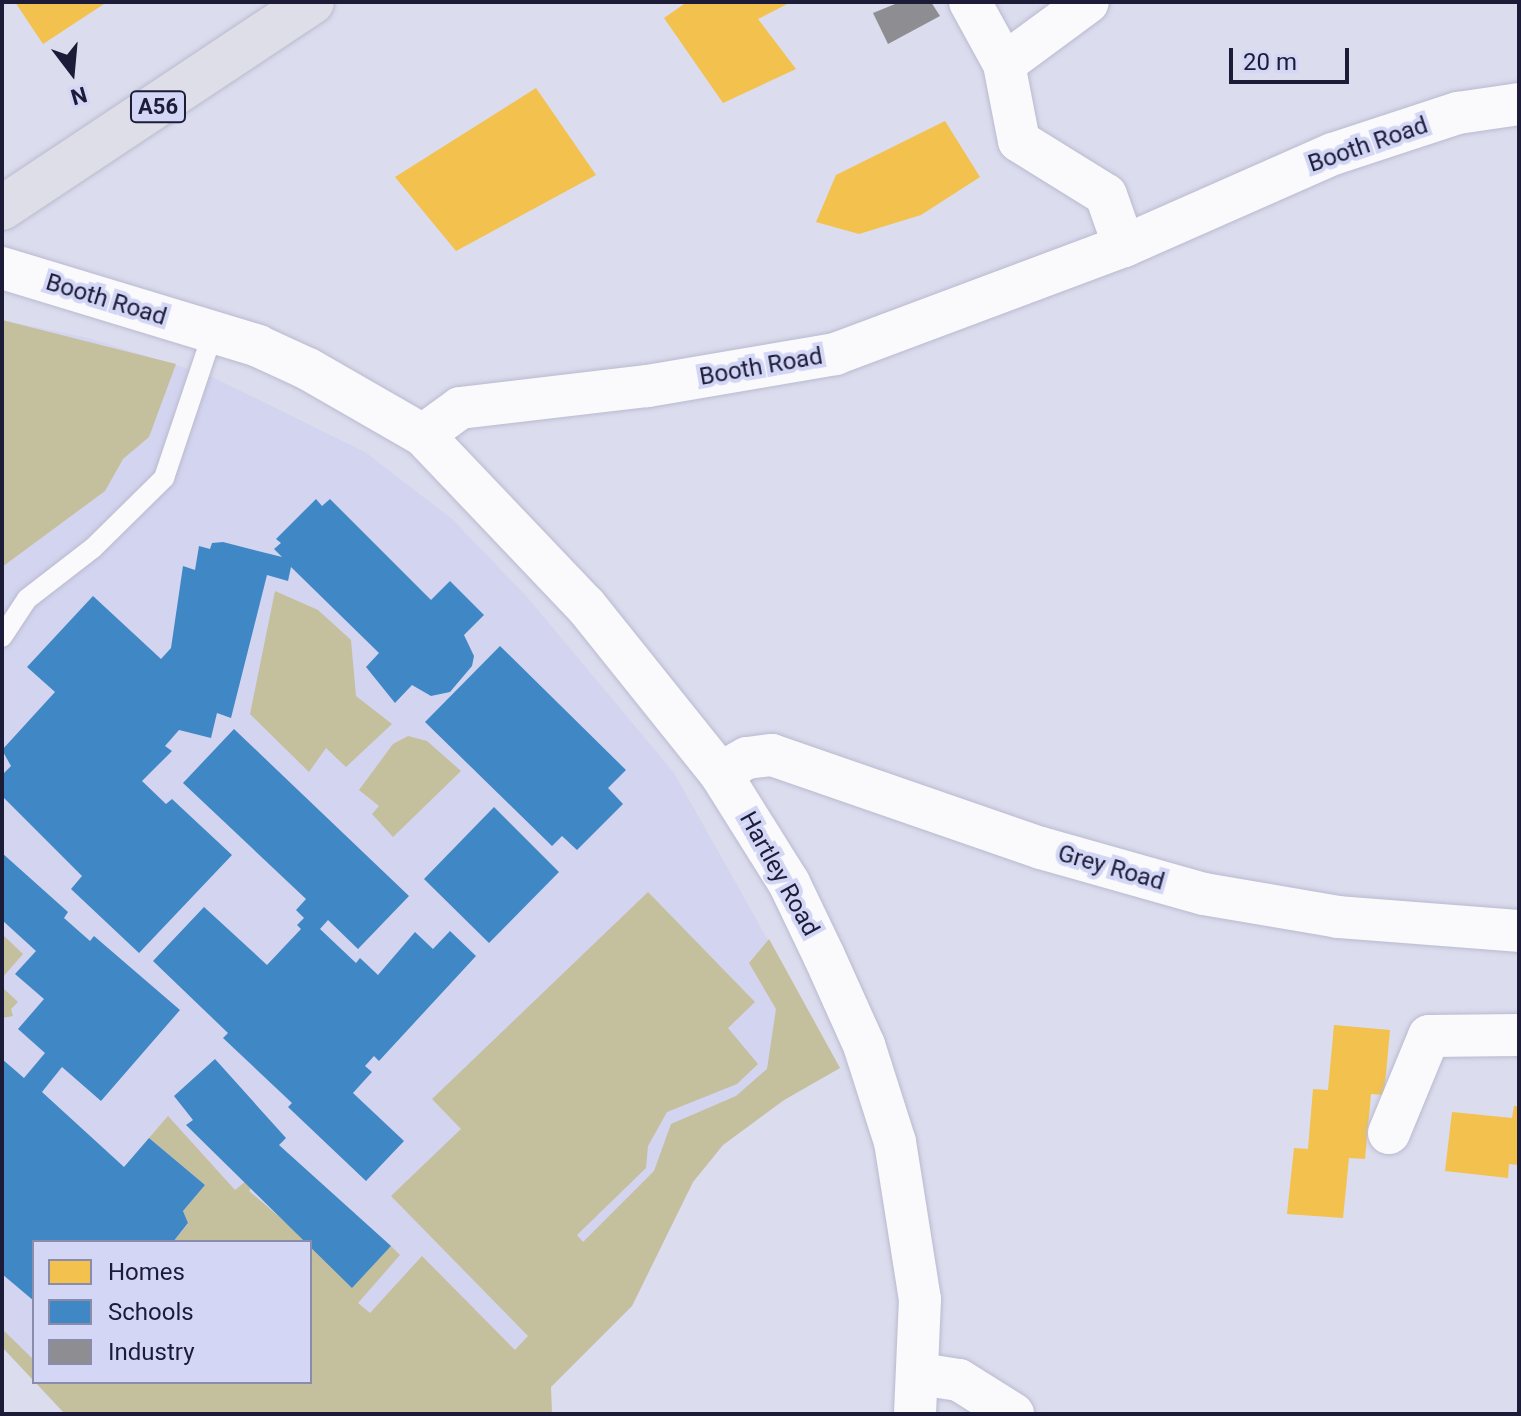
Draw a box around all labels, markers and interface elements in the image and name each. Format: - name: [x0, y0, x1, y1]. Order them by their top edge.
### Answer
- north arrow: [32, 32, 112, 112]
- scale bar: [1233, 32, 1353, 82]
- text: 20 m: [1243, 48, 1297, 76]
- text: N: [68, 81, 90, 110]
- road number: A56: [128, 89, 188, 125]
- street label: Booth Road: [1304, 111, 1432, 179]
- street label: Booth Road: [42, 268, 170, 332]
- street label: Booth Road: [697, 342, 825, 392]
- street label: Hartley Road: [733, 807, 825, 941]
- street label: Grey Road: [1055, 839, 1167, 897]
- legend: [32, 1240, 312, 1384]
- text: Homes: [108, 1258, 185, 1286]
- text: Schools: [108, 1298, 194, 1326]
- text: Industry: [108, 1338, 194, 1366]

